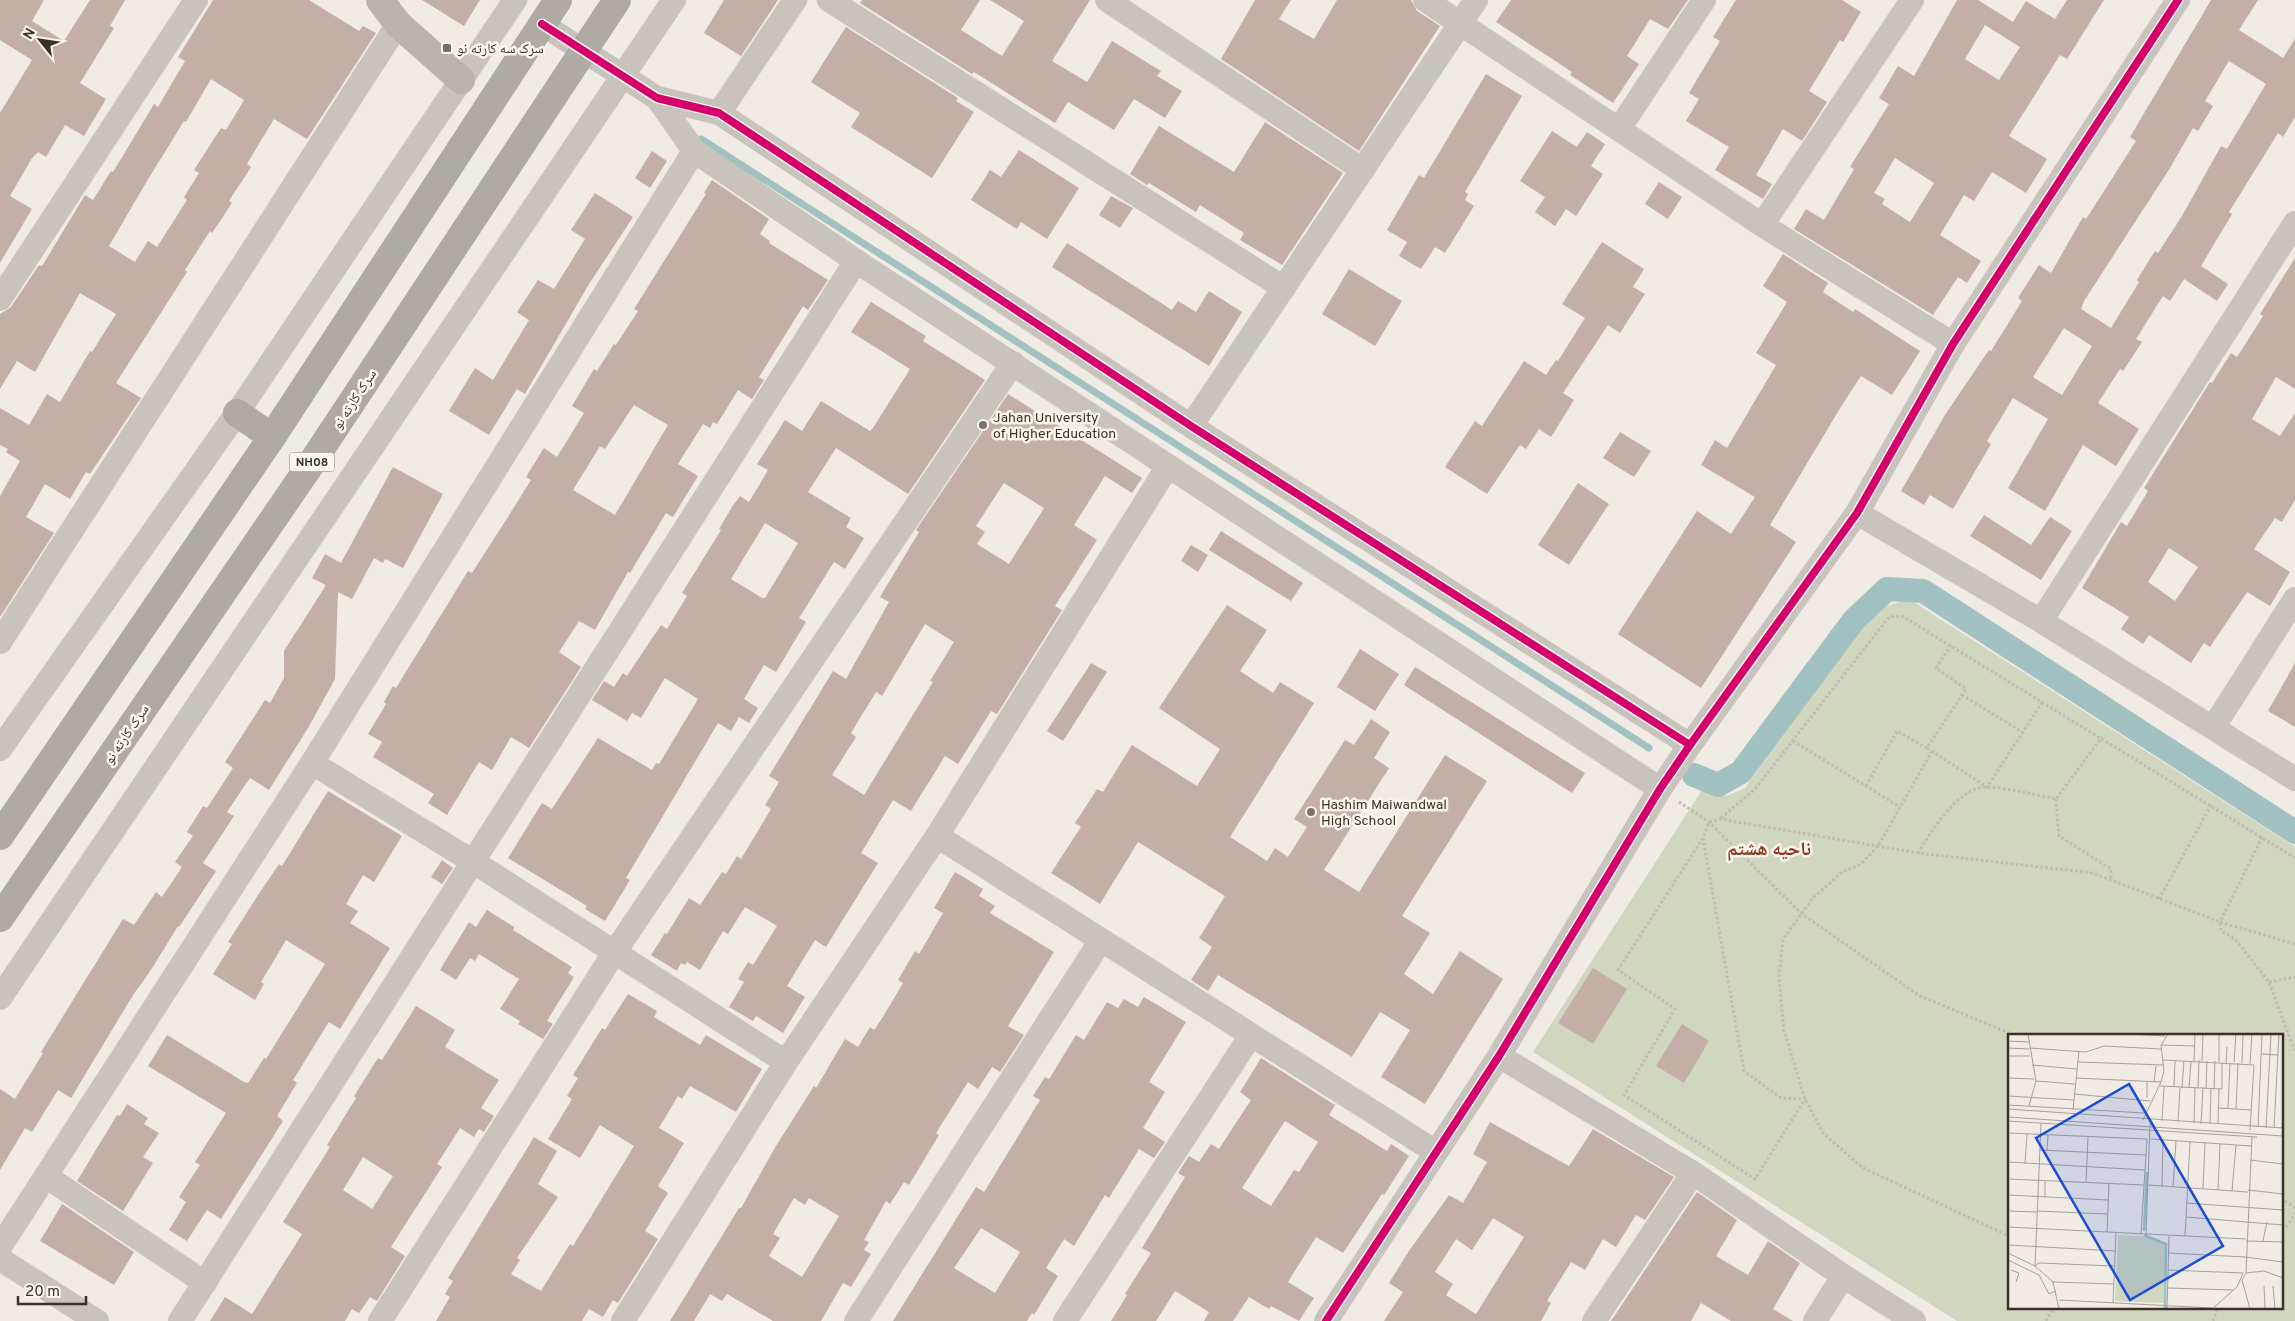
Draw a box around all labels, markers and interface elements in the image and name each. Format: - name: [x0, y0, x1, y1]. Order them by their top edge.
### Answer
- north arrow: [15, 15, 65, 65]
- text: N: [20, 26, 40, 43]
- place label: سرک سه کارته نو: [457, 41, 544, 58]
- marker: سرک سه کارته نو: [441, 42, 453, 54]
- street label: سرک کارته نو: [330, 367, 381, 433]
- place label: Jahan University of Higher Education: [993, 410, 1116, 443]
- marker: Jahan University of Higher Education: [977, 419, 989, 431]
- road number: NH08: [290, 452, 334, 472]
- street label: سرک کارته نو: [101, 702, 153, 768]
- place label: Hashim Maiwandwal High School: [1321, 797, 1447, 830]
- marker: Hashim Maiwandwal High School: [1305, 806, 1317, 818]
- district label: ناحیه هشتم: [1727, 838, 1811, 862]
- inset map: [2008, 1034, 2282, 1308]
- scale bar: [18, 1274, 85, 1306]
- text: 20 m: [25, 1283, 60, 1302]

